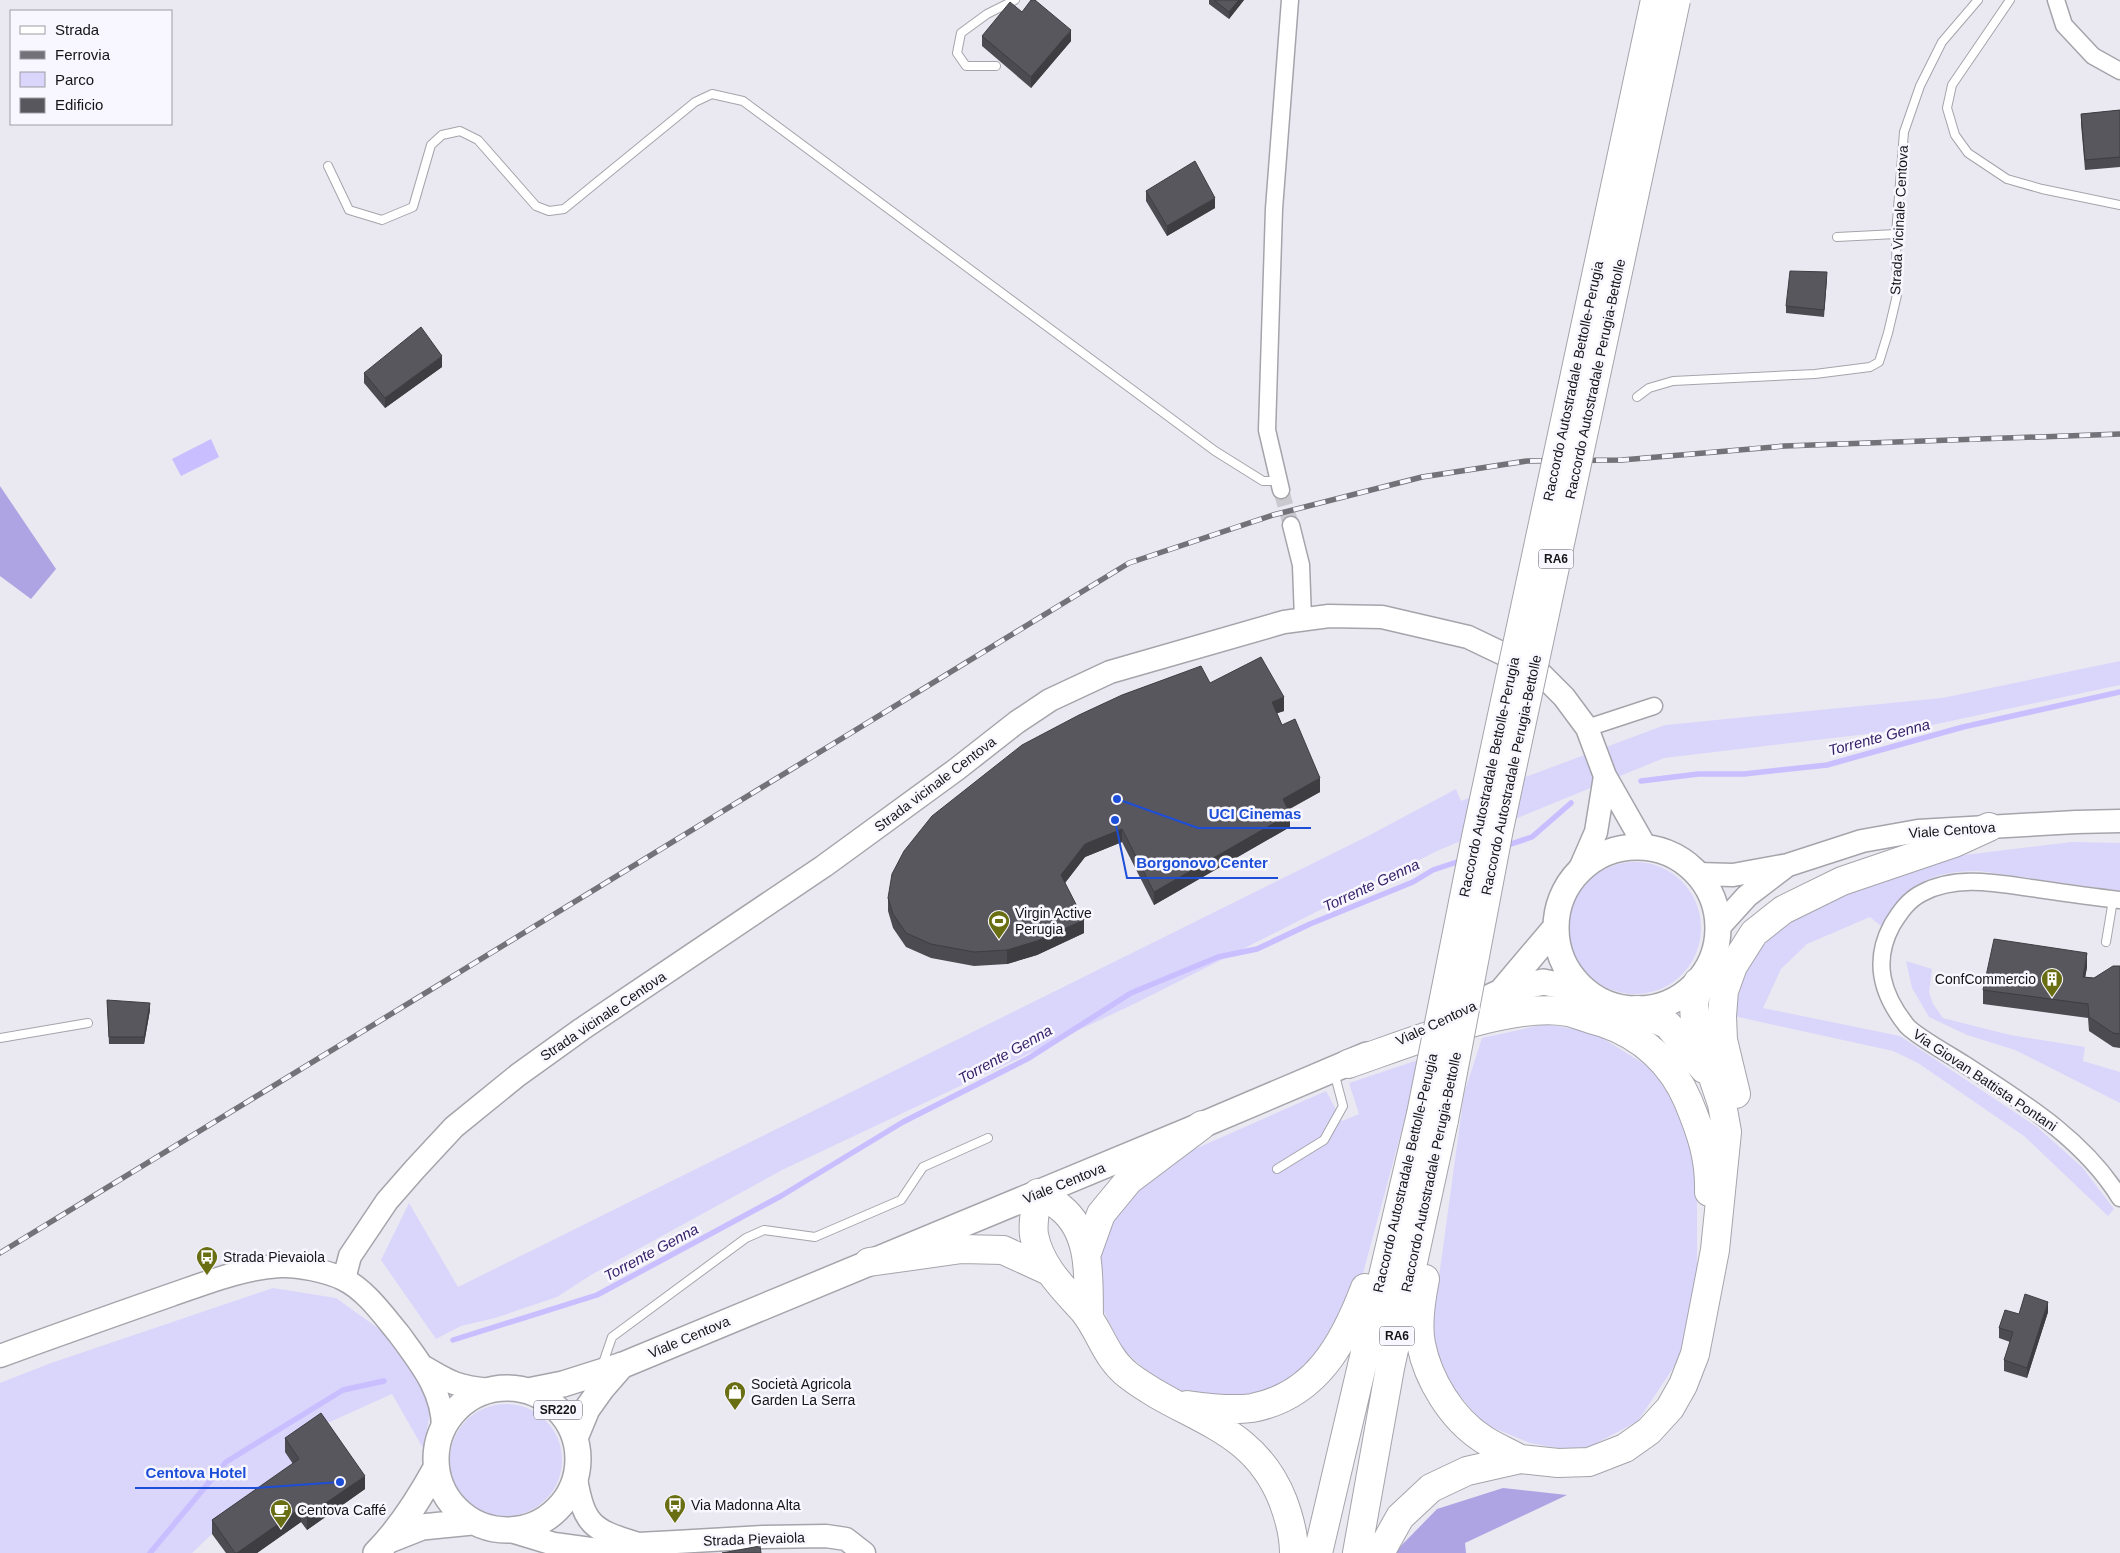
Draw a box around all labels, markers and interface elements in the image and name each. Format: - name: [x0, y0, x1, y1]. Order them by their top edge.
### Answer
- legend: [10, 10, 172, 125]
- text: Strada: [55, 21, 100, 38]
- text: Ferrovia: [55, 46, 111, 63]
- text: Parco: [55, 71, 94, 88]
- text: Edificio: [55, 96, 103, 113]
- street label: Strada Vicinale Centova: [1887, 145, 1911, 295]
- street label: Raccordo Autostradale Perugia-Bettolle: [1562, 257, 1628, 501]
- street label: Raccordo Autostradale Bettolle-Perugia: [1540, 259, 1606, 503]
- road number: RA6: [1538, 550, 1574, 568]
- street label: Raccordo Autostradale Perugia-Bettolle: [1478, 653, 1544, 897]
- street label: Raccordo Autostradale Bettolle-Perugia: [1456, 655, 1522, 899]
- water label: Torrente Genna: [1826, 715, 1932, 759]
- street label: Strada vicinale Centova: [871, 733, 999, 835]
- callout: UCI Cinemas: [1198, 798, 1311, 828]
- text: UCI Cinemas: [1209, 805, 1301, 822]
- street label: Viale Centova: [1908, 819, 1996, 841]
- callout: Borgonovo Center: [1127, 848, 1278, 878]
- text: Borgonovo Center: [1136, 854, 1268, 871]
- water label: Torrente Genna: [1320, 855, 1422, 915]
- place label: Virgin Active Perugia: [1015, 905, 1092, 937]
- sports icon: Virgin Active Perugia: [987, 909, 1011, 940]
- building icon: ConfCommercio: [2040, 967, 2064, 998]
- street label: Strada vicinale Centova: [537, 968, 669, 1064]
- place label: ConfCommercio: [1935, 971, 2036, 987]
- street label: Viale Centova: [1393, 997, 1479, 1049]
- water label: Torrente Genna: [955, 1021, 1055, 1087]
- street label: Via Giovan Battista Pontani: [1910, 1026, 2060, 1134]
- street label: Raccordo Autostradale Perugia-Bettolle: [1398, 1050, 1464, 1294]
- street label: Raccordo Autostradale Bettolle-Perugia: [1370, 1052, 1440, 1294]
- street label: Viale Centova: [1021, 1159, 1107, 1207]
- water label: Torrente Genna: [601, 1220, 701, 1284]
- bus stop icon: Strada Pievaiola: [195, 1245, 219, 1276]
- place label: Strada Pievaiola: [223, 1249, 325, 1265]
- street label: Viale Centova: [646, 1313, 732, 1361]
- road number: RA6: [1380, 1326, 1414, 1345]
- place label: Società Agricola Garden La Serra: [751, 1376, 855, 1408]
- shop icon: Società Agricola Garden La Serra: [723, 1380, 747, 1411]
- road number: SR220: [534, 1400, 582, 1420]
- callout: Centova Hotel: [135, 1458, 256, 1488]
- text: Centova Hotel: [146, 1464, 246, 1481]
- bus stop icon: Via Madonna Alta: [663, 1493, 687, 1524]
- place label: Via Madonna Alta: [691, 1497, 801, 1513]
- cafe icon: Centova Caffé: [269, 1498, 293, 1529]
- place label: Centova Caffé: [297, 1502, 386, 1518]
- street label: Strada Pievaiola: [703, 1529, 805, 1549]

